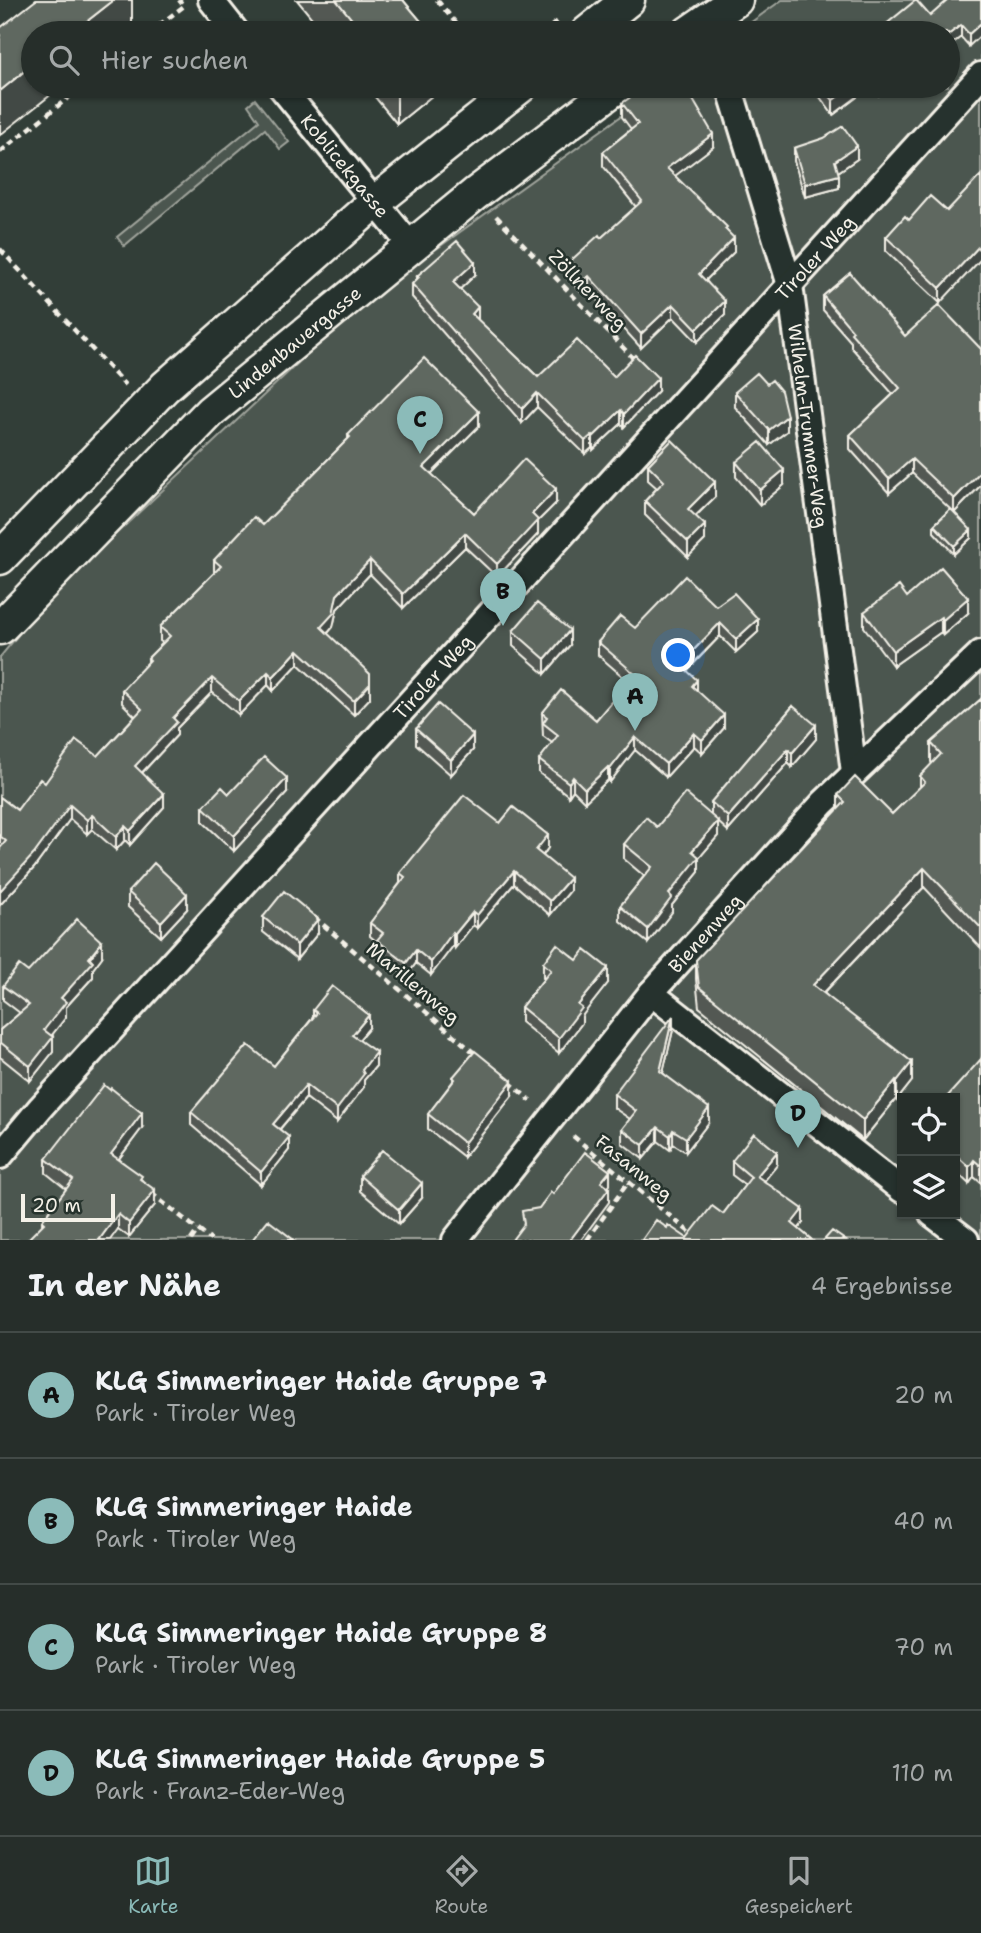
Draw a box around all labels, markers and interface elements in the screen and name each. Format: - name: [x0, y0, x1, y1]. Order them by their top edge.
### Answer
- search box: [21, 21, 960, 98]
- icon: search: [45, 41, 83, 79]
- text: Hier suchen: [101, 42, 248, 77]
- street label: Koblicekgasse: [295, 109, 395, 223]
- street label: Tiroler Weg: [770, 209, 860, 305]
- street label: Zöllnerweg: [543, 244, 633, 336]
- street label: Lindenbauergasse: [223, 280, 366, 404]
- street label: Wilhelm-Trummer-Weg: [783, 322, 834, 529]
- pin: C: [397, 396, 443, 454]
- pin: B: [480, 568, 526, 626]
- street label: Tiroler Weg: [388, 629, 478, 725]
- your location: [661, 638, 695, 672]
- pin: A: [612, 673, 658, 731]
- street label: Bienenweg: [663, 888, 748, 978]
- street label: Marillenweg: [361, 936, 465, 1030]
- pin: D: [775, 1090, 821, 1148]
- map controls: [897, 1093, 960, 1219]
- button: locate: [897, 1093, 960, 1156]
- street label: Fasanweg: [590, 1129, 678, 1207]
- button: layers: [897, 1156, 960, 1219]
- scale bar: [21, 1191, 116, 1223]
- text: 20 m: [32, 1193, 81, 1218]
- text: In der Nähe: [28, 1265, 221, 1306]
- text: 4 Ergebnisse: [811, 1271, 953, 1301]
- text: KLG Simmeringer Haide Gruppe 7: [95, 1363, 547, 1398]
- text: A: [42, 1380, 60, 1410]
- text: 20 m: [894, 1380, 953, 1410]
- text: Park · Tiroler Weg: [95, 1398, 296, 1428]
- text: KLG Simmeringer Haide: [95, 1489, 413, 1524]
- text: B: [44, 1506, 58, 1536]
- text: 40 m: [893, 1506, 953, 1536]
- text: Park · Tiroler Weg: [95, 1524, 296, 1554]
- text: KLG Simmeringer Haide Gruppe 8: [95, 1615, 547, 1650]
- text: C: [44, 1632, 58, 1662]
- text: 70 m: [894, 1632, 953, 1662]
- text: Park · Tiroler Weg: [95, 1650, 296, 1680]
- text: KLG Simmeringer Haide Gruppe 5: [95, 1741, 545, 1776]
- text: D: [43, 1758, 59, 1788]
- text: 110 m: [891, 1758, 953, 1788]
- text: Park · Franz-Eder-Weg: [95, 1776, 345, 1806]
- tab: Karte: [128, 1852, 178, 1919]
- tab: Route: [435, 1852, 488, 1919]
- tab: Gespeichert: [745, 1852, 853, 1919]

